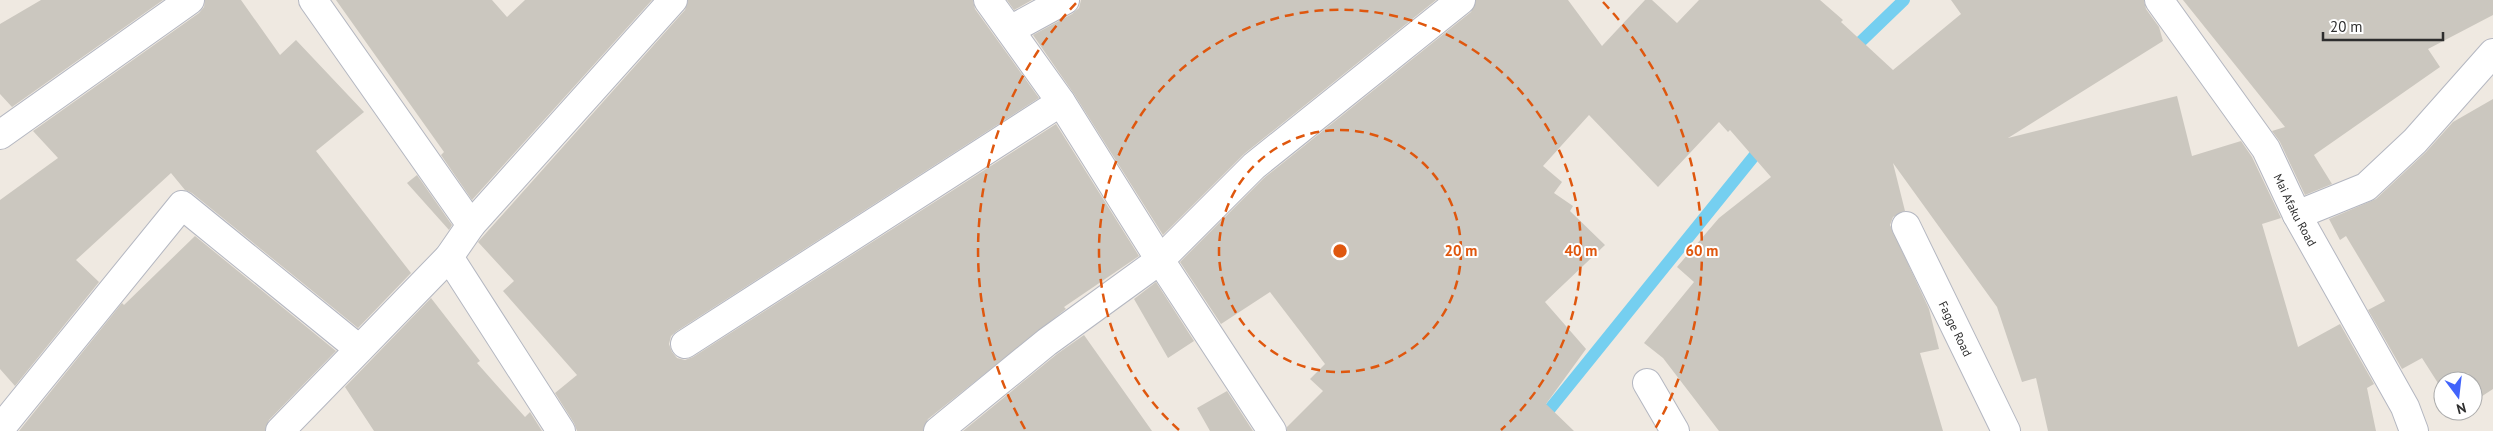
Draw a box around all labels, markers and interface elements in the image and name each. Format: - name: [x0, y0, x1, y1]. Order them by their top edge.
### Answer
- scale bar: [2323, 10, 2443, 42]
- text: 20 m: [2330, 17, 2363, 36]
- street label: Mai Afaku Road: [2271, 171, 2320, 249]
- text: 20 m: [1445, 241, 1477, 260]
- text: 40 m: [1565, 241, 1597, 260]
- text: 60 m: [1686, 241, 1718, 260]
- centre of rings: [1331, 242, 1349, 260]
- street label: Fagge Road: [1936, 298, 1976, 359]
- north arrow: [2433, 371, 2483, 421]
- text: N: [2455, 399, 2468, 418]

